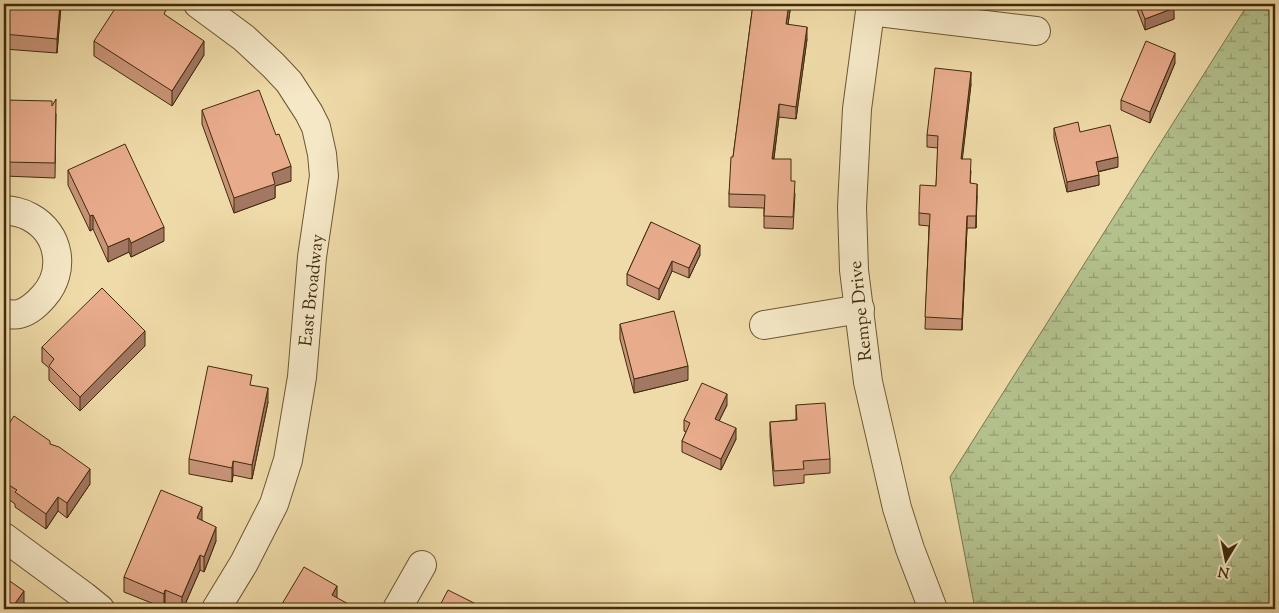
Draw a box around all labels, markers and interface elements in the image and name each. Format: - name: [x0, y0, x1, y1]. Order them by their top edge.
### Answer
- street label: East Broadway: [294, 233, 332, 348]
- street label: Rempe Drive: [844, 259, 880, 362]
- north arrow: [1202, 536, 1252, 586]
- text: N: [1217, 560, 1231, 582]

